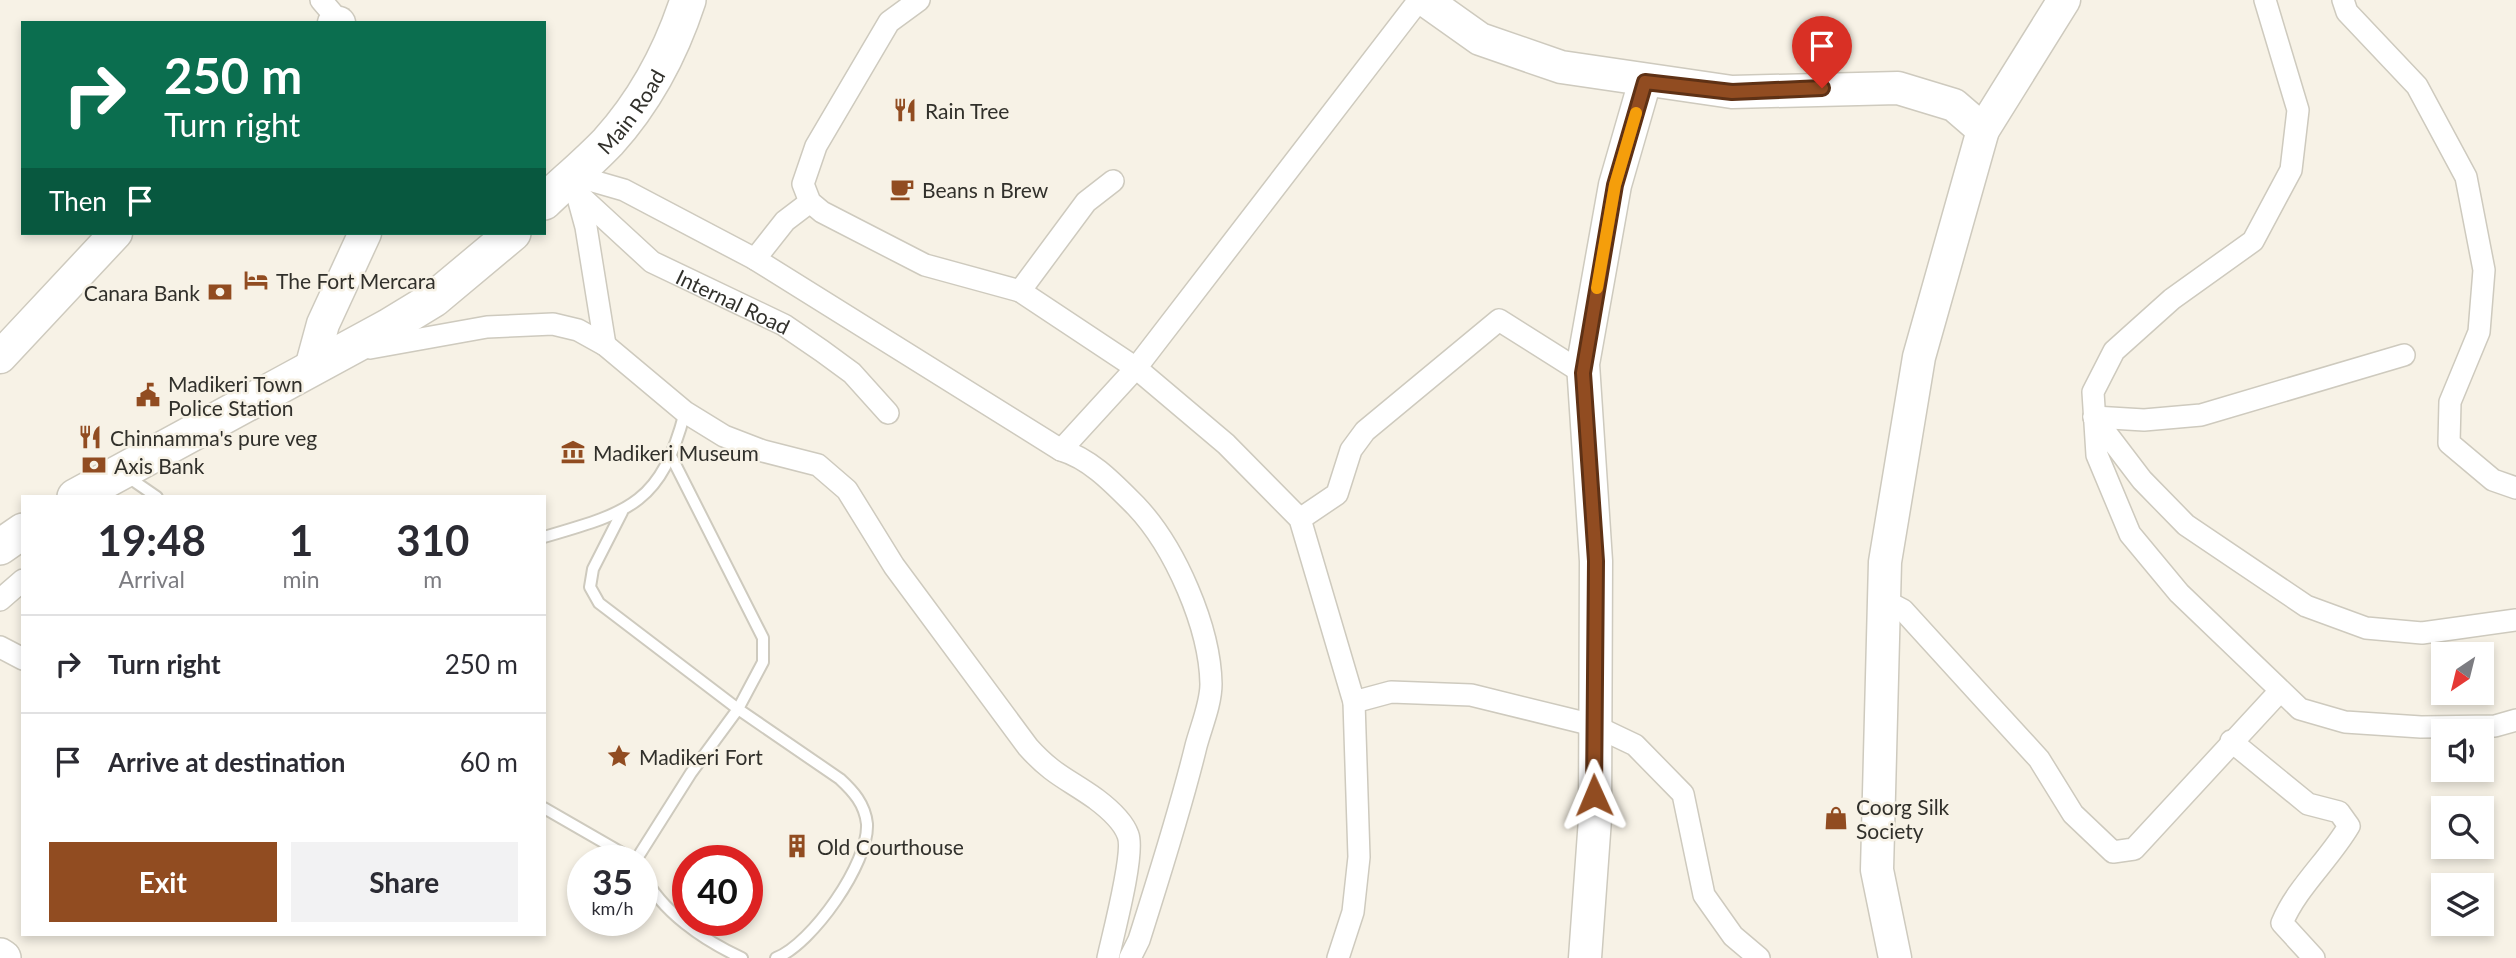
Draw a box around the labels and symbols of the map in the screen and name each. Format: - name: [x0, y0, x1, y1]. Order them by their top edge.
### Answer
- pin: [1792, 16, 1852, 88]
- street label: Main Road: [591, 64, 669, 159]
- restaurant icon: Rain Tree: [891, 96, 919, 124]
- place label: Rain Tree: [925, 98, 1009, 123]
- cafe icon: Beans n Brew: [888, 175, 916, 203]
- place label: Beans n Brew: [922, 177, 1049, 202]
- street label: Internal Road: [673, 263, 794, 339]
- hotel icon: The Fort Mercara: [242, 266, 270, 294]
- place label: The Fort Mercara: [276, 268, 436, 293]
- bank icon: Canara Bank: [206, 278, 234, 306]
- place label: Canara Bank: [84, 280, 200, 305]
- place label: Madikeri Town Police Station: [168, 371, 303, 420]
- public building icon: Madikeri Town Police Station: [134, 381, 162, 409]
- restaurant icon: Chinnamma's pure veg: [76, 423, 104, 451]
- place label: Chinnamma's pure veg: [110, 425, 317, 450]
- museum icon: Madikeri Museum: [559, 438, 587, 466]
- place label: Madikeri Museum: [593, 440, 759, 465]
- bank icon: Axis Bank: [80, 451, 108, 479]
- place label: Axis Bank: [114, 453, 205, 478]
- north arrow: [2431, 642, 2494, 705]
- place icon: Madikeri Fort: [605, 742, 633, 770]
- place label: Madikeri Fort: [639, 744, 763, 769]
- position arrow: [1557, 758, 1631, 832]
- place label: Coorg Silk Society: [1856, 794, 1950, 843]
- shop icon: Coorg Silk Society: [1822, 804, 1850, 832]
- building icon: Old Courthouse: [783, 832, 811, 860]
- place label: Old Courthouse: [817, 834, 964, 859]
- speed limit sign: 40: [672, 845, 763, 936]

